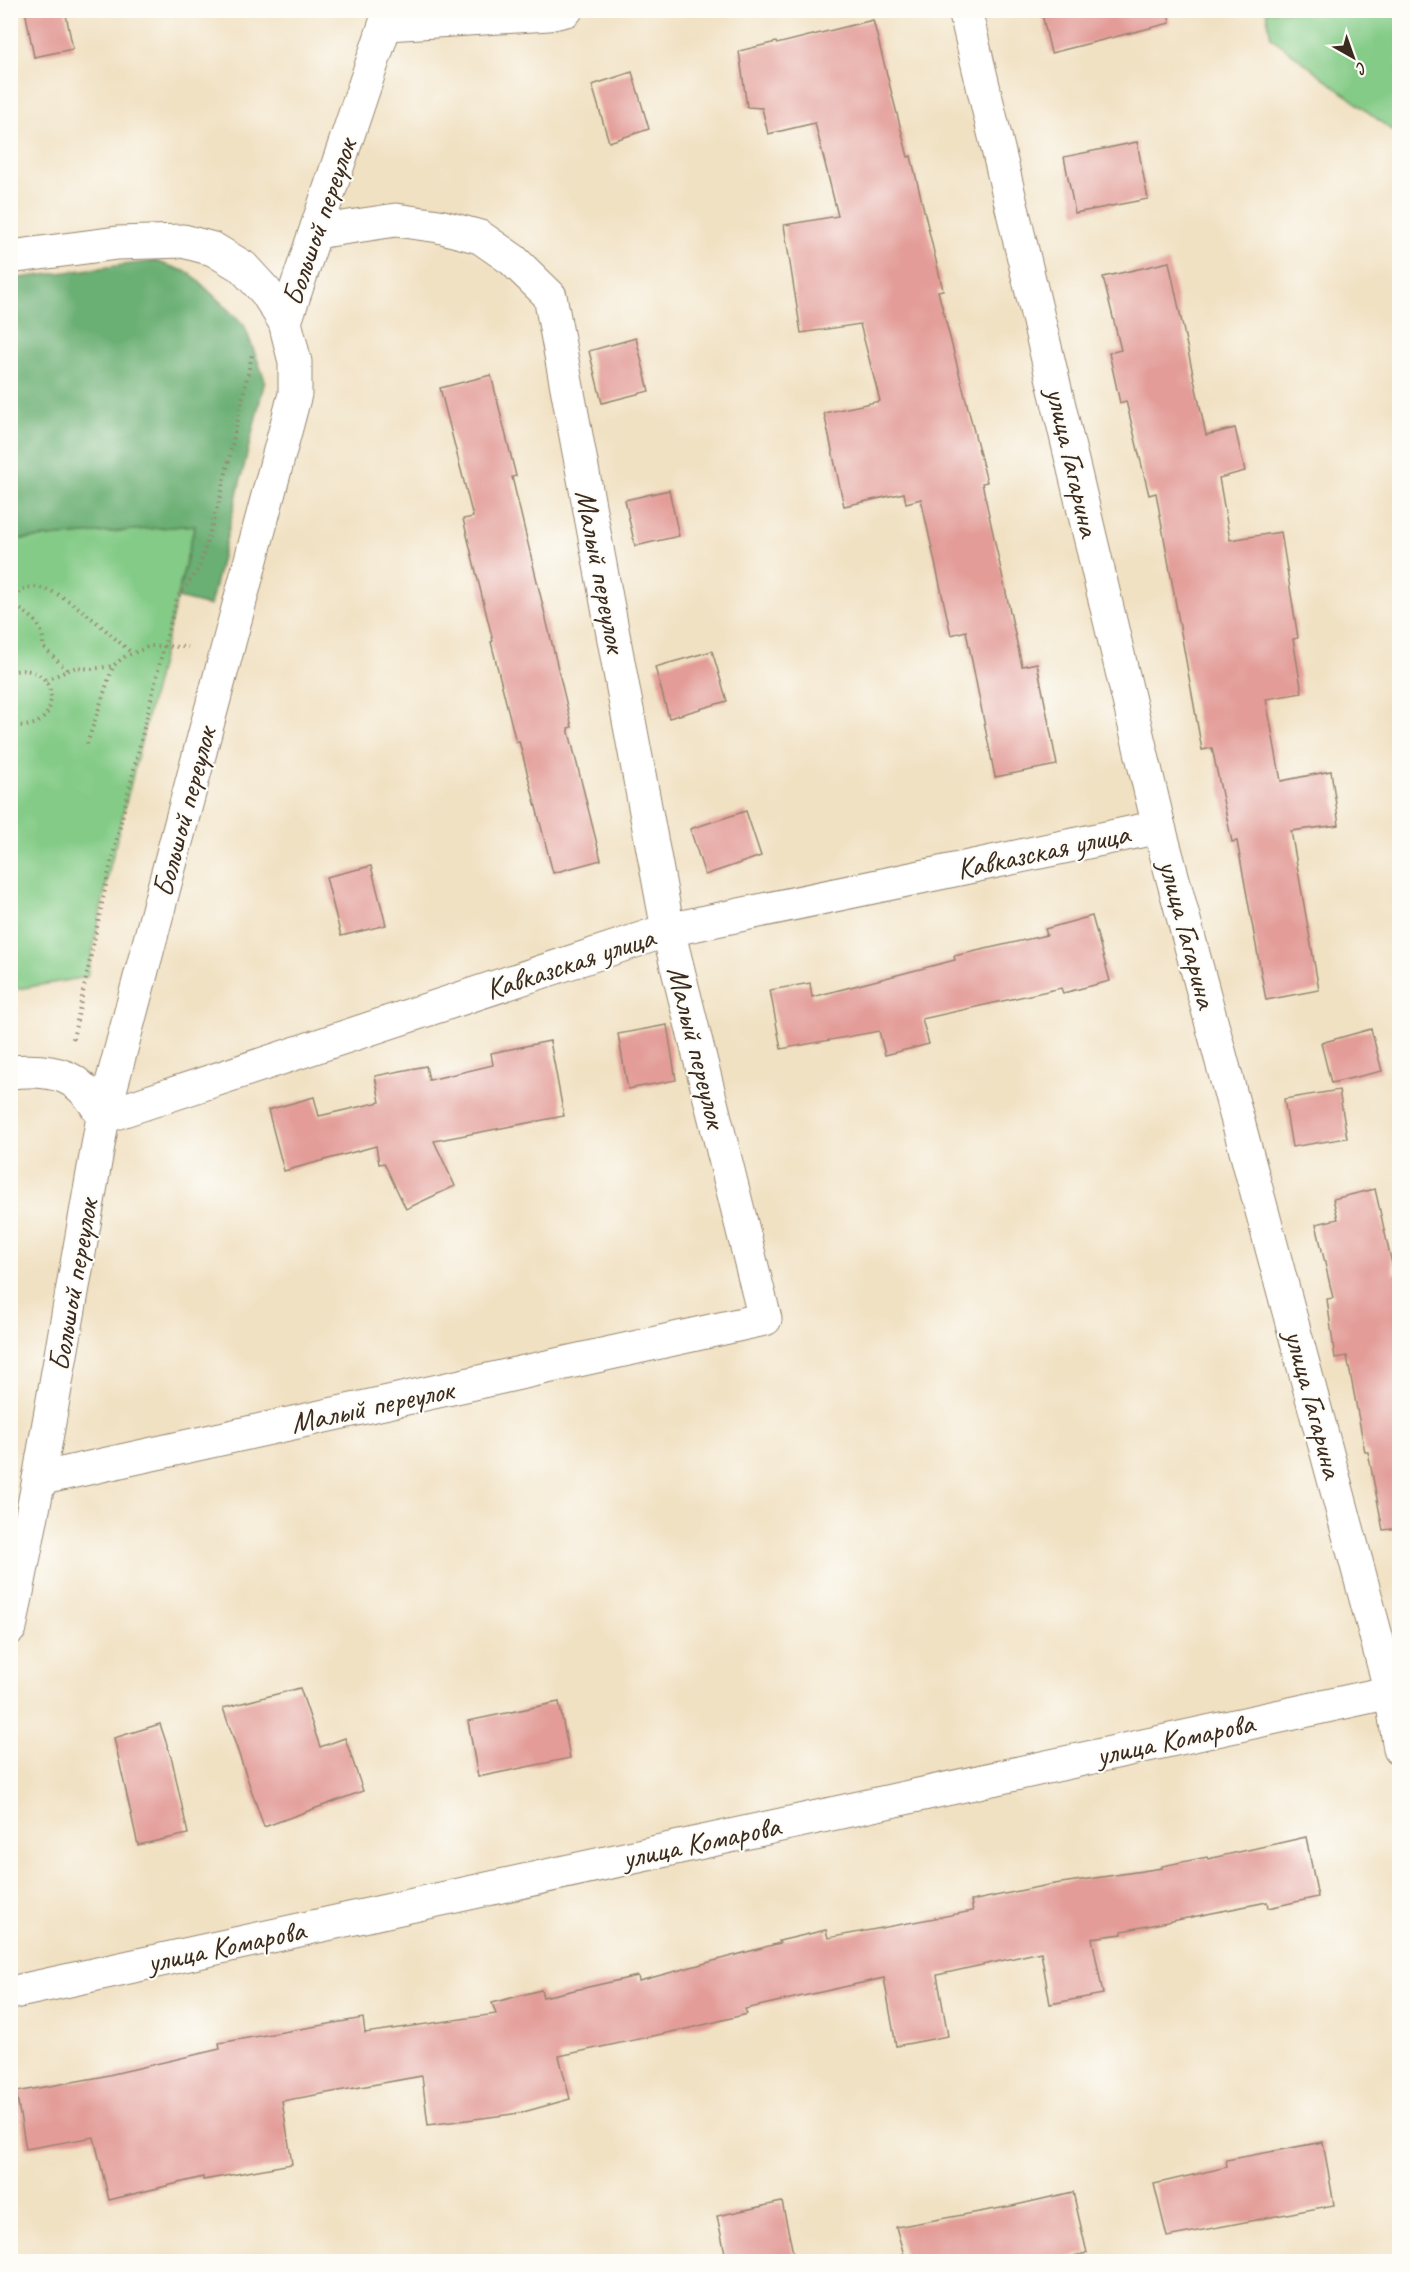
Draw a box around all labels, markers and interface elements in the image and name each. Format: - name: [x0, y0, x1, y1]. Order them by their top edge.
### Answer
- north arrow: [1323, 27, 1383, 87]
- text: С: [1351, 58, 1371, 79]
- street label: Большой переулок: [273, 131, 366, 310]
- street label: улица Гагарина: [1037, 382, 1109, 542]
- street label: Малый переулок: [567, 486, 636, 658]
- street label: Большой переулок: [143, 720, 226, 901]
- street label: Кавказская улица: [953, 814, 1135, 888]
- street label: улица Гагарина: [1149, 854, 1226, 1014]
- street label: Кавказская улица: [481, 917, 661, 1008]
- street label: Малый переулок: [659, 962, 736, 1135]
- street label: Большой переулок: [39, 1193, 107, 1374]
- street label: улица Гагарина: [1275, 1324, 1352, 1484]
- street label: Малый переулок: [287, 1370, 460, 1442]
- street label: улица Комарова: [1091, 1703, 1259, 1775]
- street label: улица Комарова: [617, 1806, 785, 1878]
- street label: улица Комарова: [142, 1910, 310, 1982]

